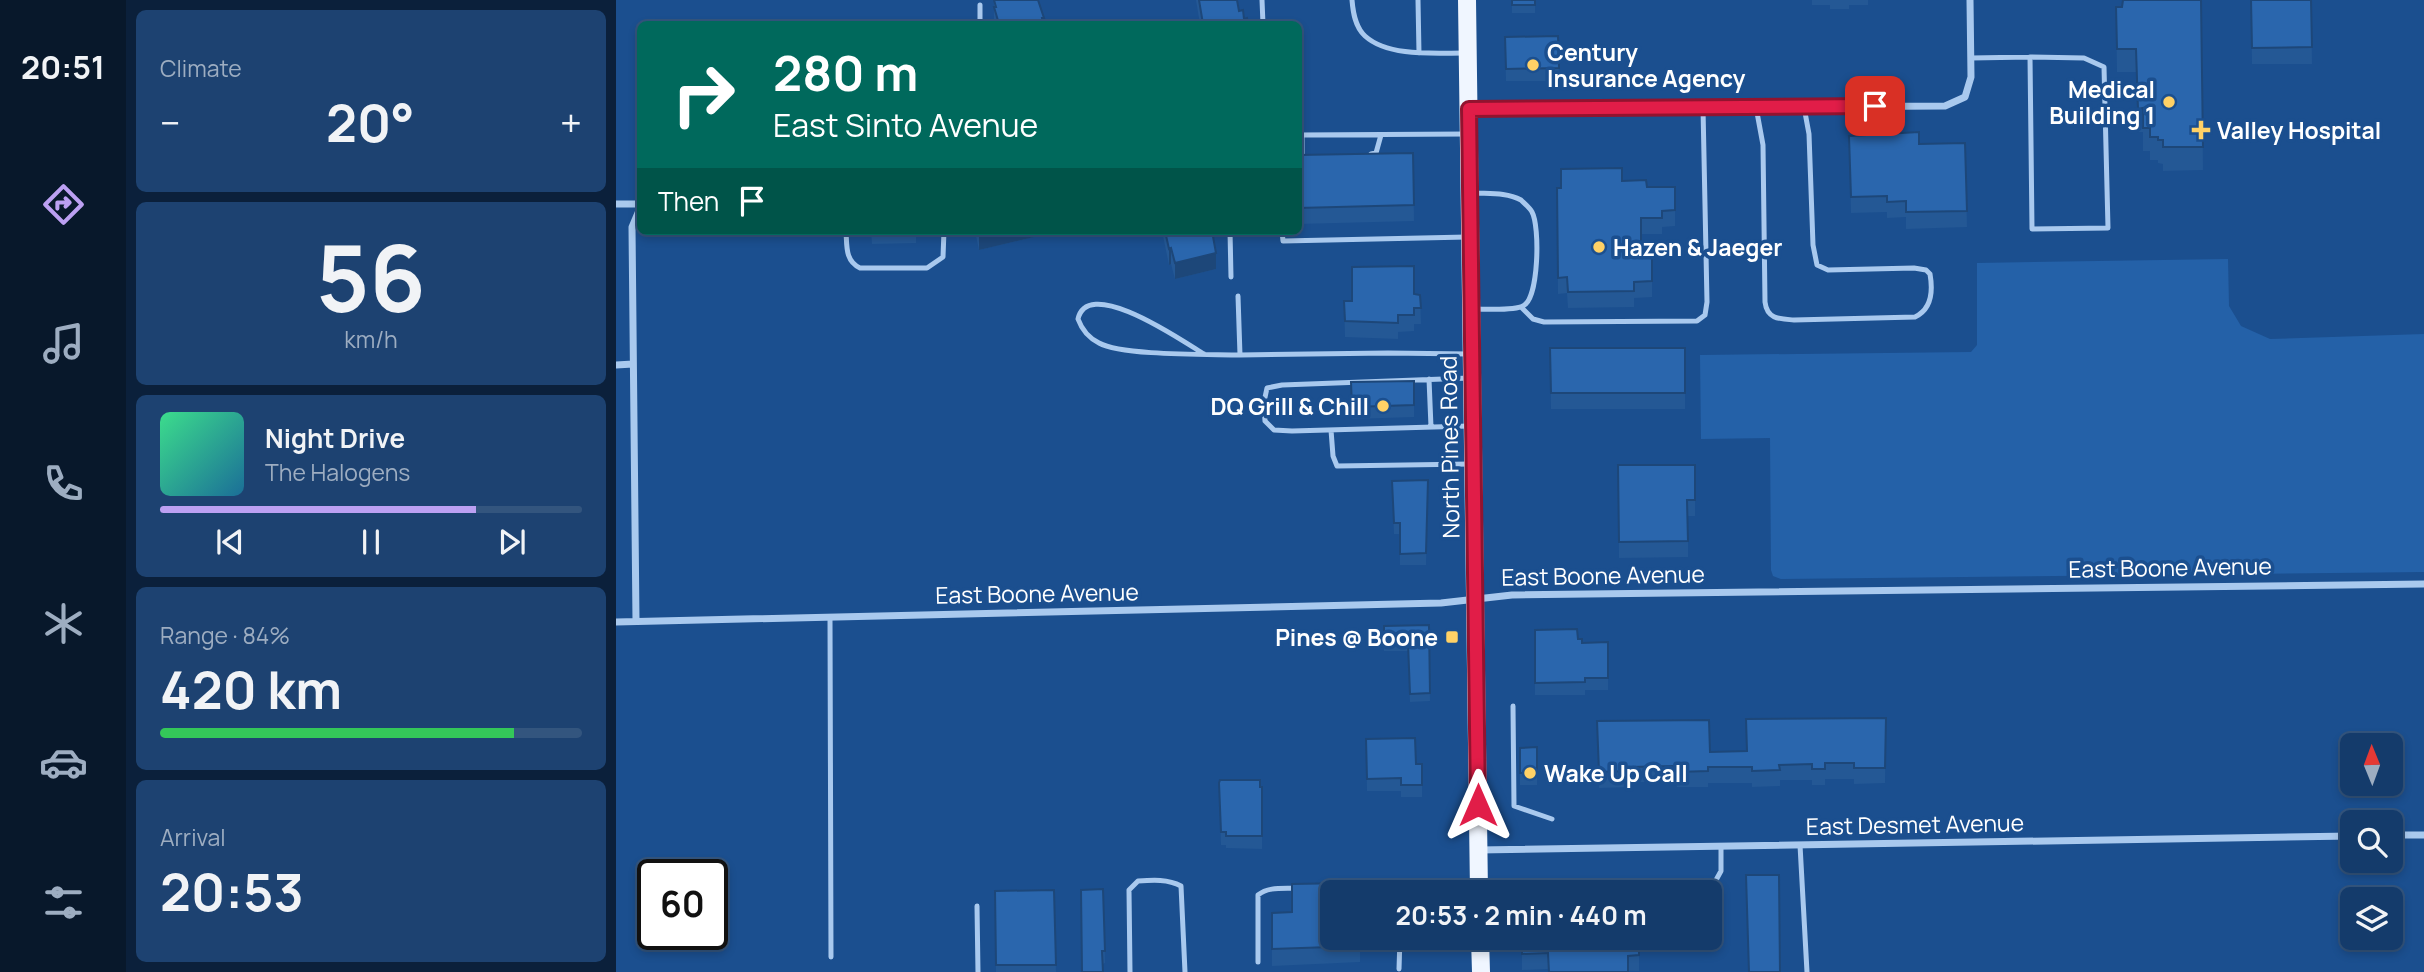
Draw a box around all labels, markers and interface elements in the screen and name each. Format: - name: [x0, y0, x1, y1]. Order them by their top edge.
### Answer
- place label: Century Insurance Agency: [1547, 36, 1745, 94]
- text: 280 m: [773, 39, 918, 106]
- text: 20:51: [21, 45, 105, 89]
- icon: right: [658, 49, 749, 140]
- text: Climate: [160, 52, 242, 84]
- marker: Century Insurance Agency: [1525, 57, 1541, 73]
- place label: Medical Building 1: [2049, 73, 2155, 131]
- pin: [1845, 76, 1905, 136]
- text: 20°: [326, 87, 415, 158]
- icon: arrive: [1856, 87, 1894, 125]
- marker: Medical Building 1: [2161, 94, 2177, 110]
- text: −: [160, 96, 181, 148]
- text: +: [560, 96, 582, 148]
- text: East Sinto Avenue: [773, 103, 1038, 147]
- place label: Valley Hospital: [2217, 114, 2381, 146]
- marker: Valley Hospital: [2191, 120, 2211, 140]
- icon: directions: [39, 180, 88, 229]
- icon: arrive: [733, 182, 771, 220]
- text: Then: [658, 183, 719, 219]
- text: 56: [316, 215, 426, 339]
- place label: Hazen & Jaeger: [1613, 231, 1782, 263]
- marker: Hazen & Jaeger: [1591, 239, 1607, 255]
- icon: music: [39, 319, 88, 368]
- text: km/h: [344, 323, 398, 355]
- street label: North Pines Road: [1431, 355, 1467, 539]
- place label: DQ Grill & Chill: [1210, 390, 1369, 422]
- marker: DQ Grill & Chill: [1375, 398, 1391, 414]
- text: Night Drive: [265, 420, 405, 456]
- text: The Halogens: [265, 456, 410, 488]
- icon: phone: [39, 459, 88, 508]
- icon: previous: [211, 523, 249, 561]
- icon: pause: [352, 523, 390, 561]
- icon: next: [493, 523, 531, 561]
- street label: East Boone Avenue: [2068, 549, 2272, 585]
- street label: East Boone Avenue: [1501, 557, 1705, 593]
- street label: East Boone Avenue: [935, 575, 1139, 611]
- icon: climate: [39, 599, 88, 648]
- text: Range · 84%: [160, 619, 290, 651]
- place label: Pines @ Boone: [1275, 621, 1438, 653]
- marker: Pines @ Boone: [1444, 629, 1460, 645]
- text: 420 km: [160, 654, 342, 725]
- north arrow: [2340, 733, 2403, 796]
- map controls: [2340, 733, 2403, 950]
- icon: car: [39, 738, 88, 787]
- place label: Wake Up Call: [1544, 757, 1688, 789]
- marker: Wake Up Call: [1522, 765, 1538, 781]
- position arrow: [1441, 768, 1515, 842]
- street label: East Desmet Avenue: [1806, 806, 2024, 842]
- button: search: [2340, 810, 2403, 873]
- text: Arrival: [160, 821, 226, 853]
- text: 20:53: [160, 856, 304, 927]
- speed limit sign: 60: [637, 859, 728, 950]
- icon: filters: [39, 878, 88, 927]
- button: layers: [2340, 887, 2403, 950]
- text: 20:53 · 2 min · 440 m: [1395, 897, 1647, 933]

